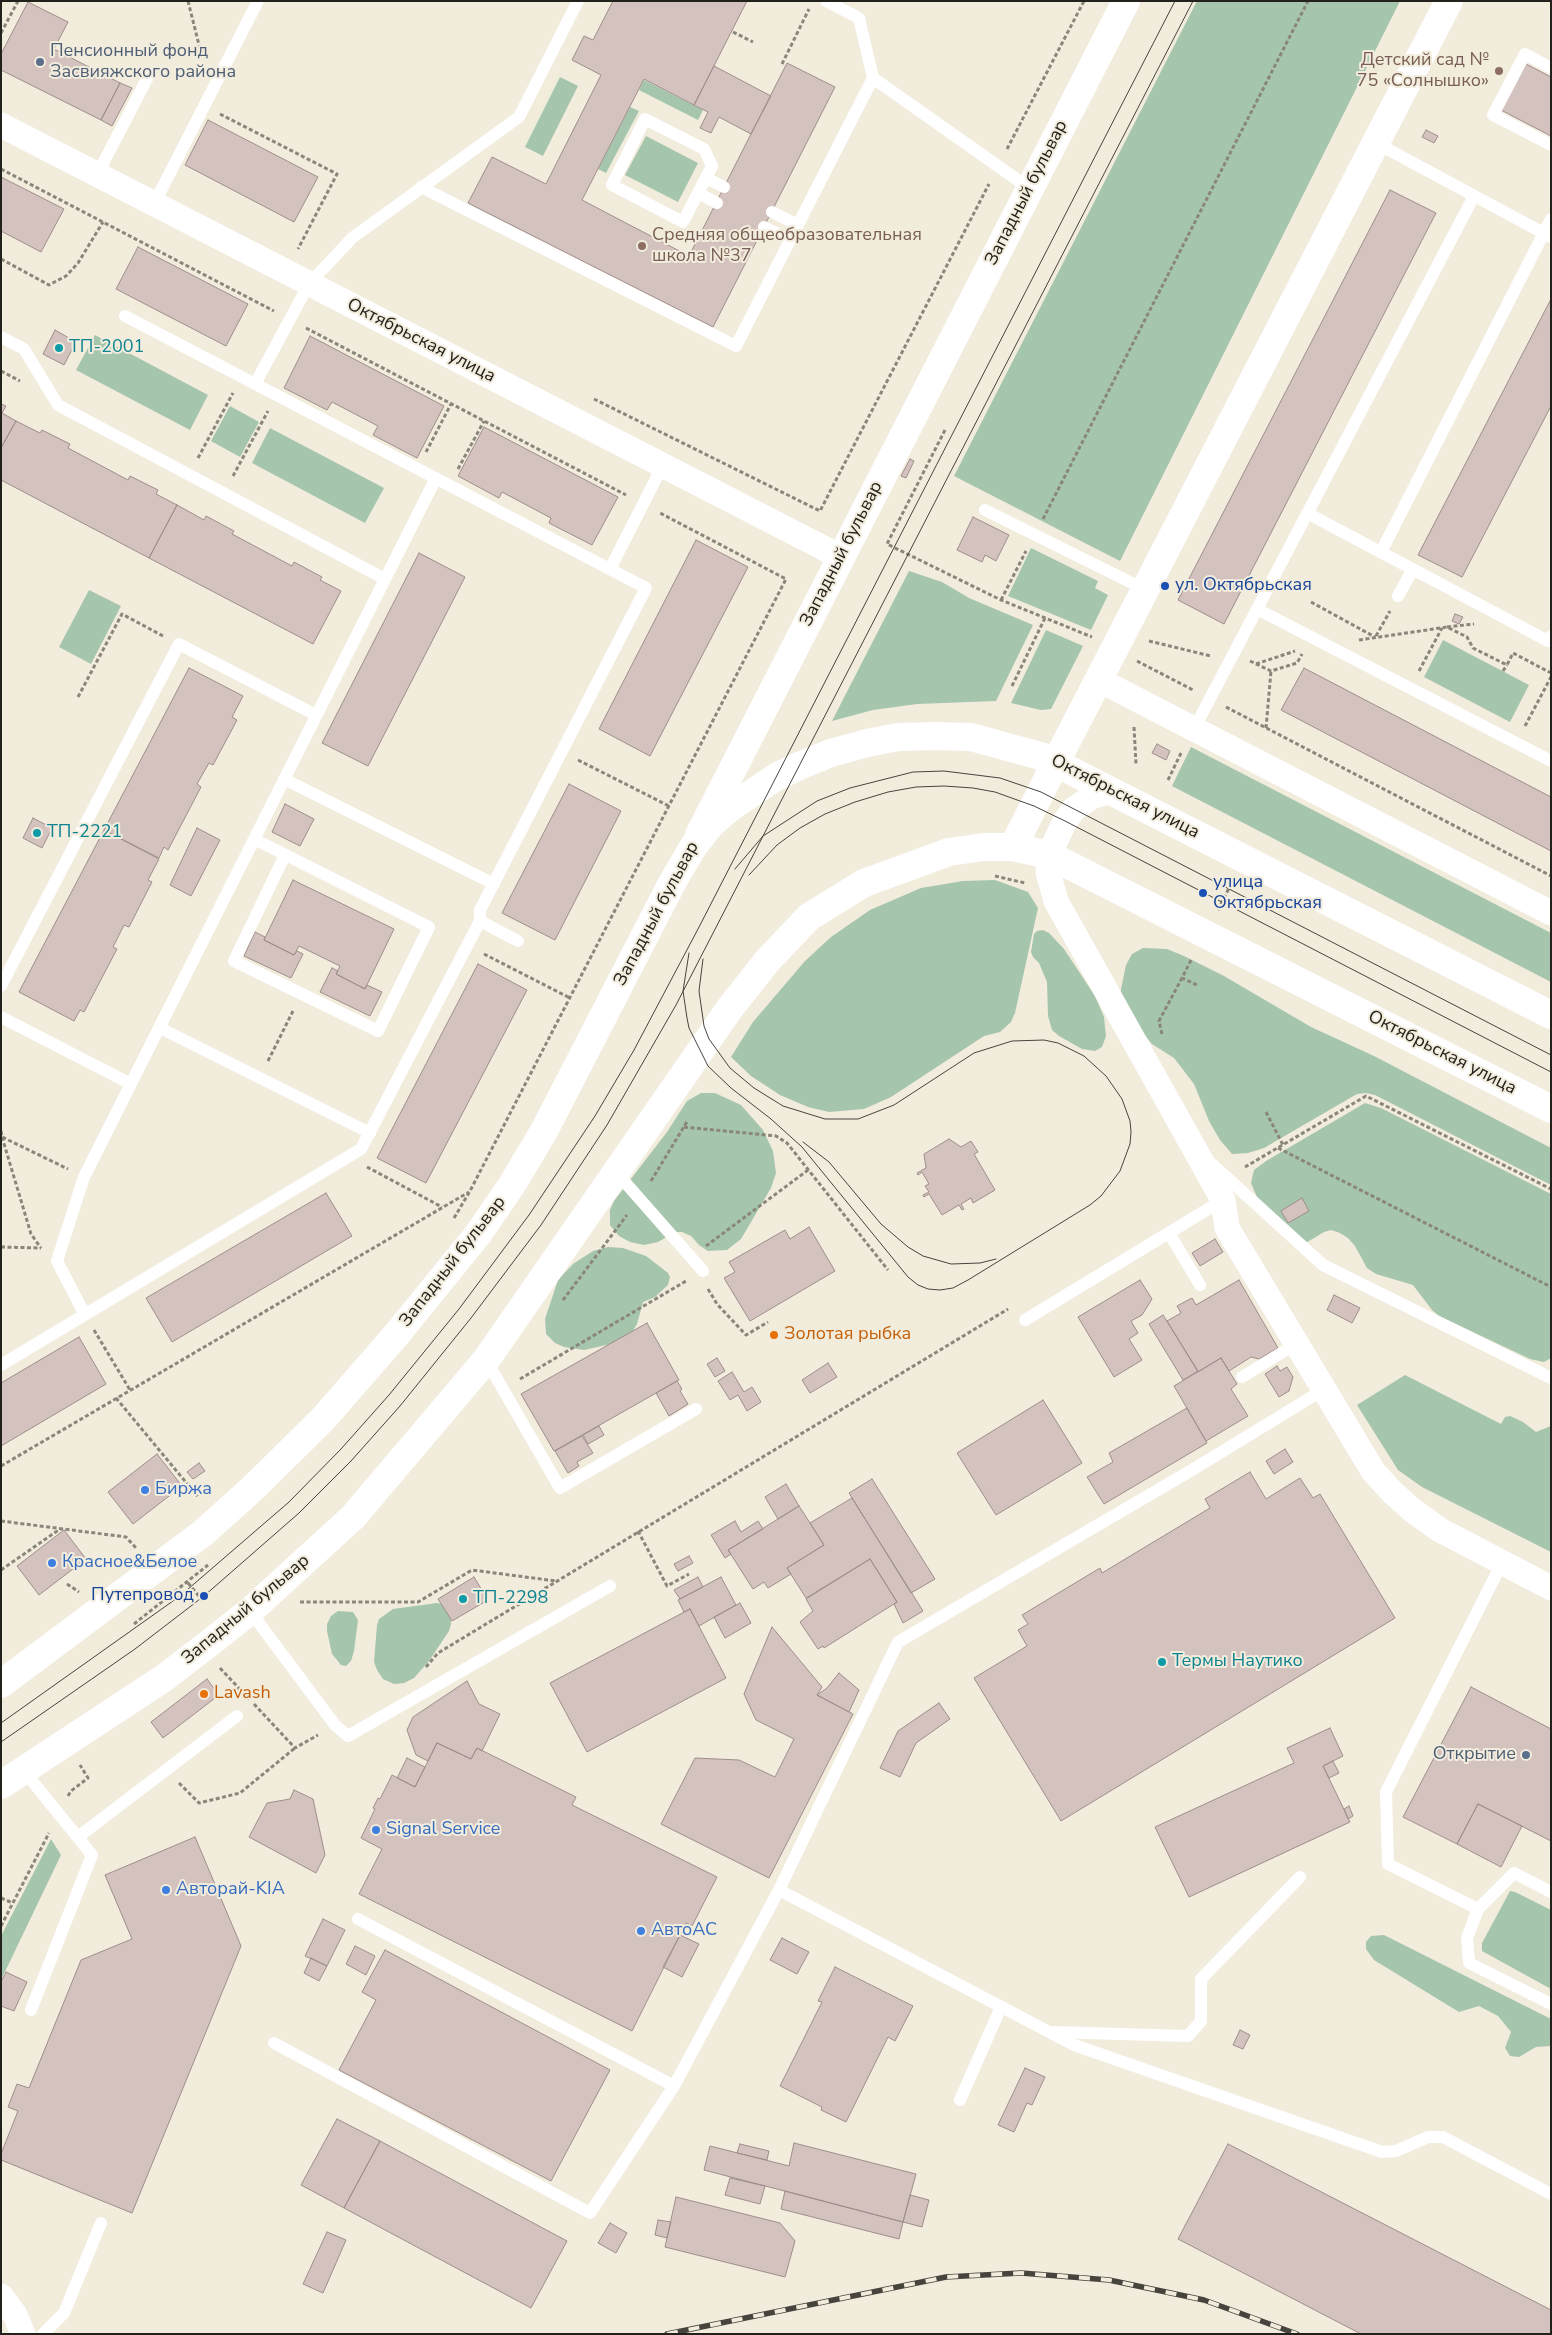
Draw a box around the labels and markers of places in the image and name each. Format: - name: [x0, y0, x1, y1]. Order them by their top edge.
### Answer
- place label: Пенсионный фонд Засвияжского района: [50, 41, 236, 84]
- place label: Детский сад № 75 «Солнышко»: [1357, 50, 1489, 92]
- marker: Пенсионный фонд Засвияжского района: [34, 56, 46, 68]
- marker: Детский сад № 75 «Солнышко»: [1493, 65, 1505, 77]
- place label: Средняя общеобразовательная школа №37: [652, 225, 922, 268]
- marker: Средняя общеобразовательная школа №37: [636, 240, 648, 252]
- place label: ТП-2001: [69, 337, 144, 359]
- marker: ТП-2001: [53, 342, 65, 354]
- place label: ул. Октябрьская: [1175, 575, 1312, 597]
- marker: ул. Октябрьская: [1159, 580, 1171, 592]
- place label: ТП-2221: [47, 822, 122, 844]
- marker: ТП-2221: [31, 827, 43, 839]
- place label: улица Октябрьская: [1213, 872, 1322, 914]
- marker: улица Октябрьская: [1197, 887, 1209, 899]
- place label: Золотая рыбка: [784, 1324, 911, 1346]
- marker: Золотая рыбка: [768, 1329, 780, 1341]
- place label: Биржа: [155, 1479, 212, 1501]
- marker: Биржа: [139, 1484, 151, 1496]
- place label: Красное&Белое: [62, 1552, 197, 1574]
- marker: Красное&Белое: [46, 1557, 58, 1569]
- place label: Путепровод: [91, 1585, 194, 1607]
- place label: ТП-2298: [473, 1588, 548, 1610]
- marker: Путепровод: [198, 1590, 210, 1602]
- marker: ТП-2298: [457, 1593, 469, 1605]
- place label: Термы Наутико: [1172, 1651, 1303, 1673]
- marker: Термы Наутико: [1156, 1656, 1168, 1668]
- place label: Lavash: [214, 1683, 271, 1705]
- marker: Lavash: [198, 1688, 210, 1700]
- place label: Открытие: [1433, 1744, 1516, 1766]
- marker: Открытие: [1520, 1749, 1532, 1761]
- place label: Signal Service: [386, 1819, 500, 1841]
- marker: Signal Service: [370, 1824, 382, 1836]
- place label: Авторай-KIA: [176, 1879, 285, 1901]
- marker: Авторай-KIA: [160, 1884, 172, 1896]
- place label: АвтоАС: [651, 1920, 717, 1942]
- marker: АвтоАС: [635, 1925, 647, 1937]

